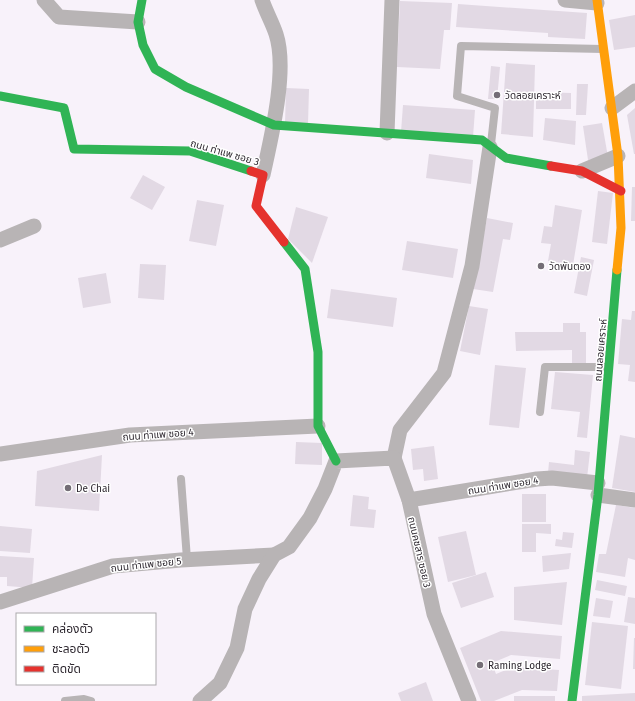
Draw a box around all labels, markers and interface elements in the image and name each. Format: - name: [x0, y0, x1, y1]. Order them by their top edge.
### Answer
- marker: วัดลอยเคราะห์: [492, 90, 502, 100]
- place label: วัดลอยเคราะห์: [505, 90, 561, 102]
- street label: ถนน ท่าแพ ซอย 3: [189, 136, 261, 169]
- marker: วัดพันตอง: [536, 261, 546, 271]
- place label: วัดพันตอง: [549, 261, 591, 273]
- street label: ถนนลอยเคราะห์: [592, 318, 610, 382]
- street label: ถนน ท่าแพ ซอย 4: [122, 425, 195, 443]
- street label: ถนน ท่าแพ ซอย 4: [467, 473, 540, 497]
- marker: De Chai: [63, 483, 73, 493]
- place label: De Chai: [76, 483, 110, 495]
- street label: ถนนคชสาร ซอย 3: [405, 516, 433, 589]
- street label: ถนน ท่าแพ ซอย 5: [110, 554, 182, 575]
- legend: [16, 613, 156, 685]
- text: คล่องตัว: [52, 622, 93, 636]
- text: ชะลอตัว: [52, 642, 90, 656]
- marker: Raming Lodge: [475, 660, 485, 670]
- place label: Raming Lodge: [488, 660, 552, 672]
- text: ติดขัด: [52, 662, 81, 676]

